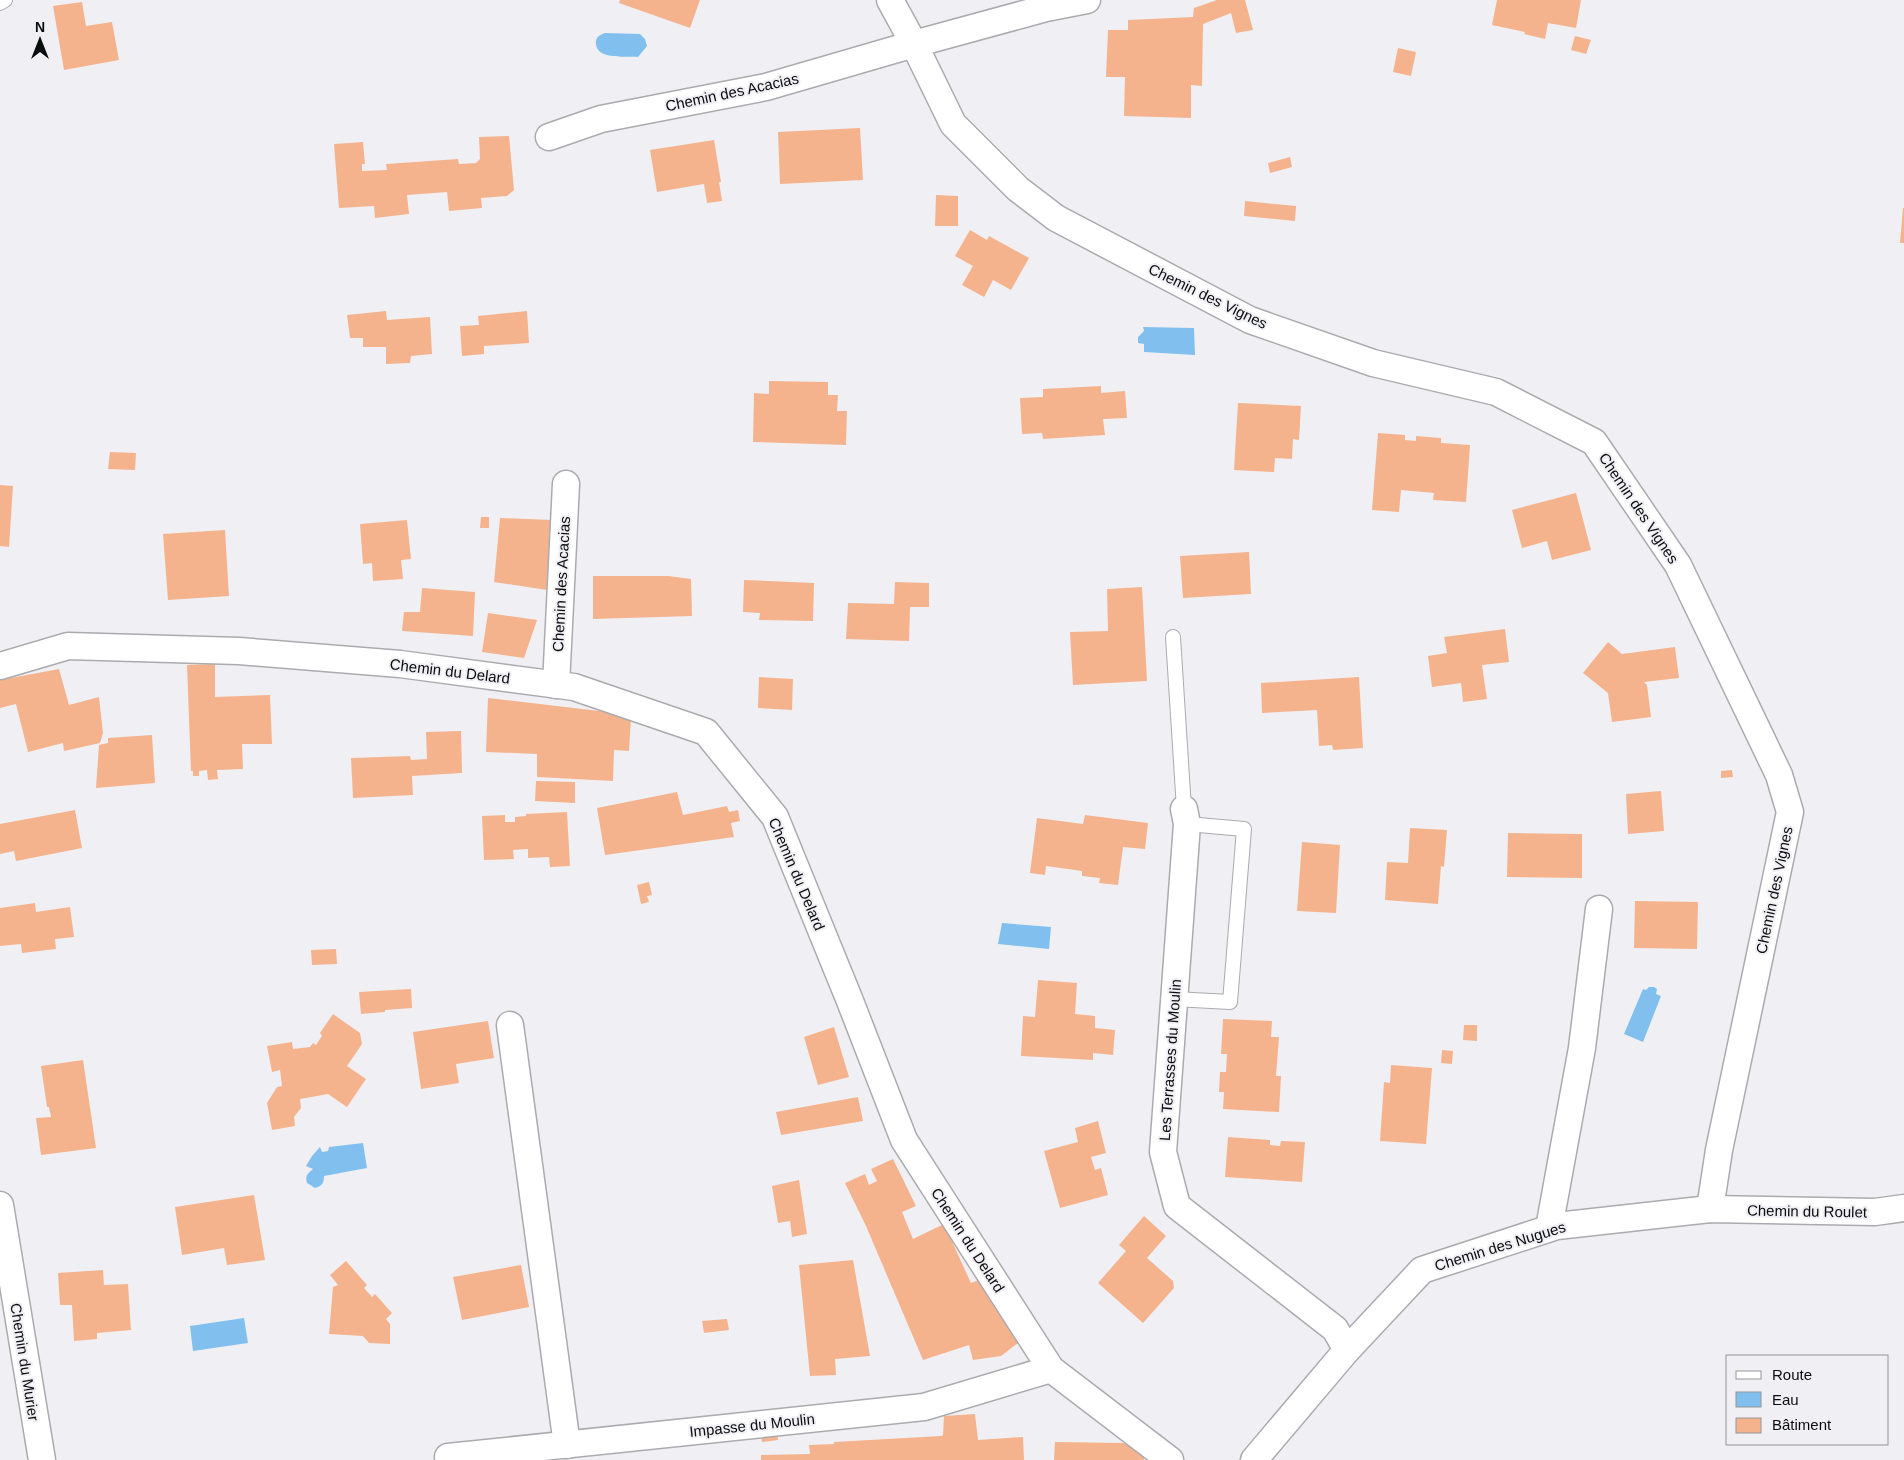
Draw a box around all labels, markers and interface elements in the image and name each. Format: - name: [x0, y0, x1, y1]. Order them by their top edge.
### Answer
- north arrow: [15, 15, 65, 65]
- text: N: [35, 19, 45, 35]
- street label: Chemin des Acacias: [664, 70, 800, 114]
- street label: Chemin des Vignes: [1146, 260, 1270, 332]
- street label: Chemin des Vignes: [1596, 449, 1682, 567]
- street label: Chemin des Acacias: [549, 516, 573, 652]
- street label: Chemin du Delard: [389, 655, 511, 687]
- street label: Chemin du Delard: [766, 815, 828, 933]
- street label: Chemin des Vignes: [1752, 825, 1796, 955]
- street label: Les Terrasses du Moulin: [1156, 978, 1184, 1142]
- street label: Chemin du Delard: [928, 1185, 1008, 1295]
- street label: Chemin du Roulet: [1747, 1201, 1868, 1221]
- street label: Chemin des Nugues: [1433, 1218, 1567, 1274]
- street label: Chemin du Murier: [7, 1302, 43, 1422]
- legend: [1726, 1355, 1889, 1445]
- text: Route: [1772, 1366, 1812, 1383]
- text: Eau: [1772, 1391, 1799, 1408]
- street label: Impasse du Moulin: [689, 1410, 815, 1440]
- text: Bâtiment: [1772, 1416, 1832, 1433]

